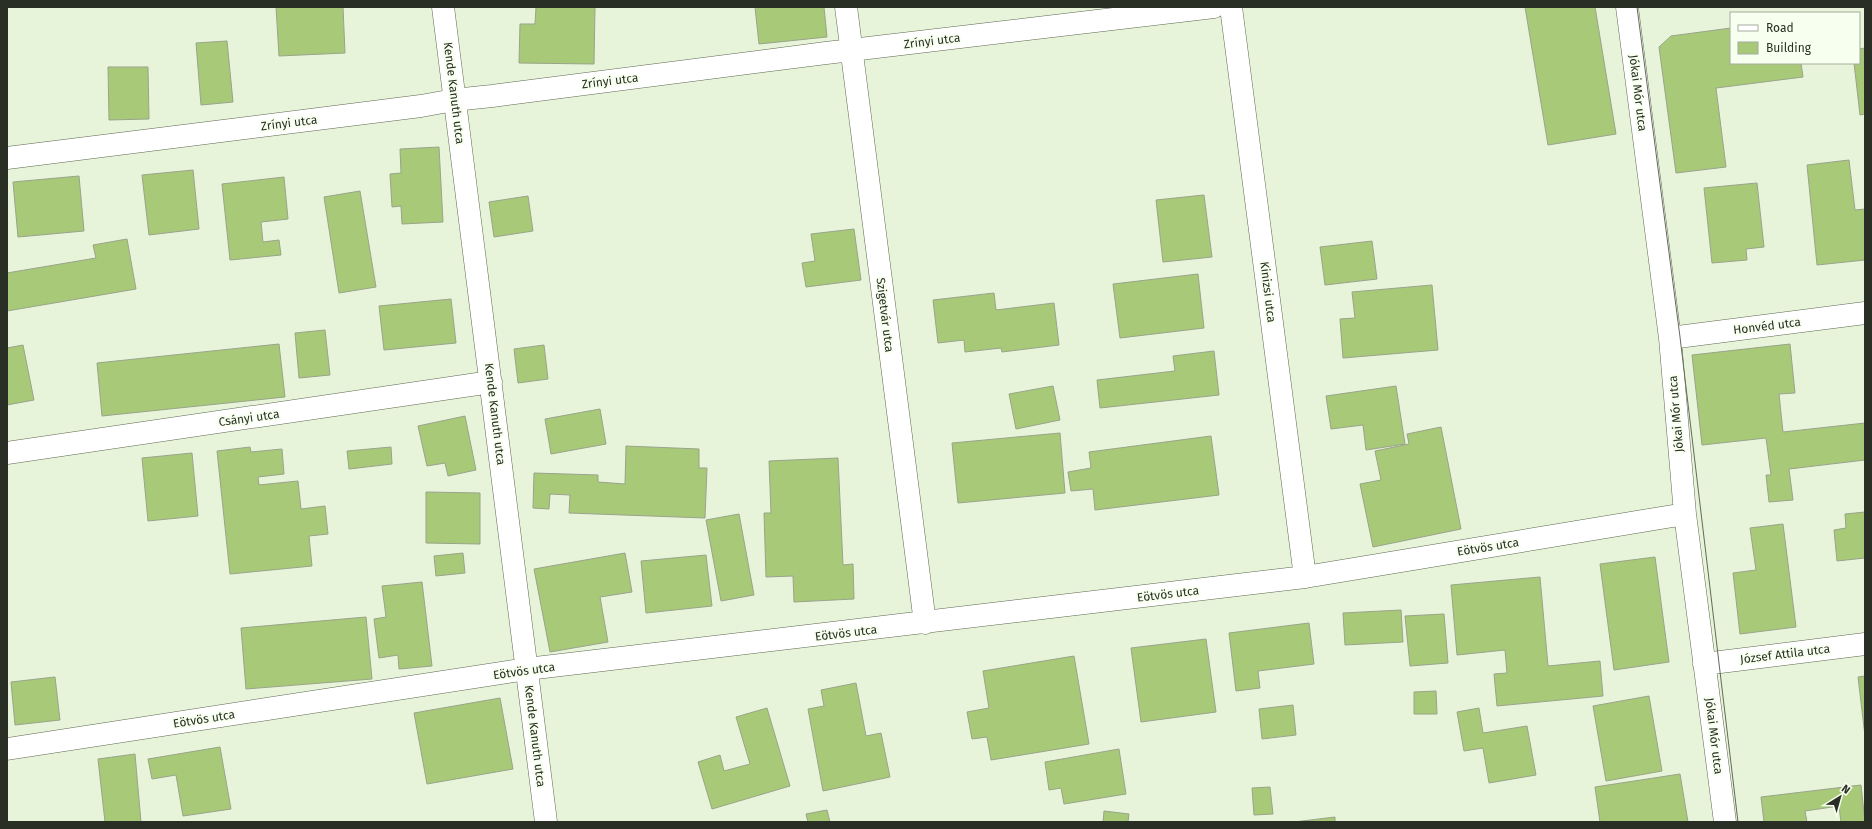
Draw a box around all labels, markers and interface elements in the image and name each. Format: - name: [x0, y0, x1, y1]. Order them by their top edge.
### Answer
- legend: [1730, 12, 1860, 64]
- text: Road: [1766, 21, 1794, 35]
- street label: Zrínyi utca: [903, 31, 961, 51]
- street label: Kende Kanuth utca: [441, 41, 467, 145]
- text: Building: [1766, 41, 1812, 55]
- street label: Jókai Mór utca: [1626, 54, 1650, 132]
- street label: Zrínyi utca: [581, 71, 639, 91]
- street label: Zrínyi utca: [260, 113, 318, 133]
- street label: Kinizsi utca: [1257, 261, 1279, 323]
- street label: Szigetvár utca: [873, 277, 897, 353]
- street label: Honvéd utca: [1732, 315, 1802, 337]
- street label: Kende Kanuth utca: [482, 362, 508, 466]
- street label: Jókai Mór utca: [1666, 375, 1686, 453]
- street label: Csányi utca: [218, 407, 280, 429]
- street label: Eötvös utca: [1456, 535, 1520, 559]
- street label: Eötvös utca: [1136, 583, 1200, 605]
- street label: Eötvös utca: [814, 622, 878, 644]
- street label: József Attila utca: [1739, 642, 1831, 666]
- street label: Eötvös utca: [492, 660, 556, 682]
- street label: Kende Kanuth utca: [522, 684, 548, 788]
- street label: Jókai Mór utca: [1702, 697, 1726, 775]
- street label: Eötvös utca: [172, 707, 236, 731]
- north arrow: [1820, 777, 1860, 817]
- text: N: [1839, 782, 1853, 797]

